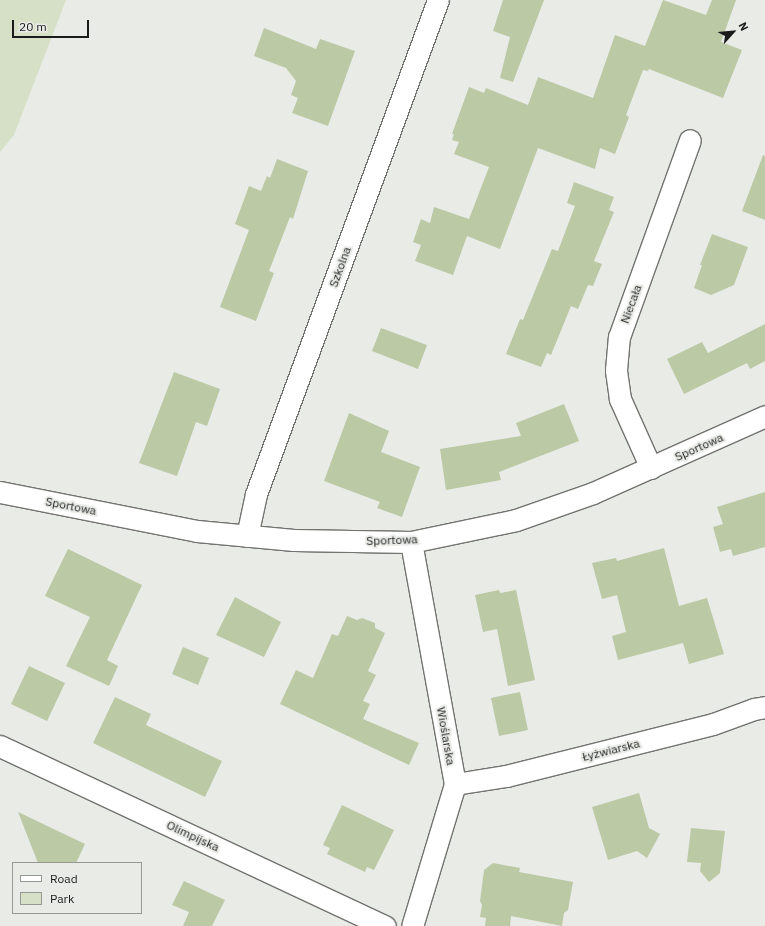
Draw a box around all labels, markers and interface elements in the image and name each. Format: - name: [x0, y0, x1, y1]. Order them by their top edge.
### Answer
- scale bar: [14, 12, 91, 38]
- north arrow: [713, 12, 753, 52]
- text: 20 m: [19, 19, 47, 34]
- text: N: [736, 20, 752, 33]
- street label: Szkolna: [326, 245, 354, 289]
- street label: Niecała: [617, 283, 645, 325]
- street label: Sportowa: [673, 430, 725, 464]
- street label: Sportowa: [44, 494, 98, 518]
- street label: Sportowa: [366, 532, 418, 548]
- street label: Wioślarska: [434, 706, 458, 766]
- street label: Łyżwiarska: [581, 736, 641, 764]
- street label: Olimpijska: [164, 817, 222, 855]
- legend: [12, 862, 142, 914]
- text: Road: [50, 871, 78, 886]
- text: Park: [50, 891, 74, 906]

